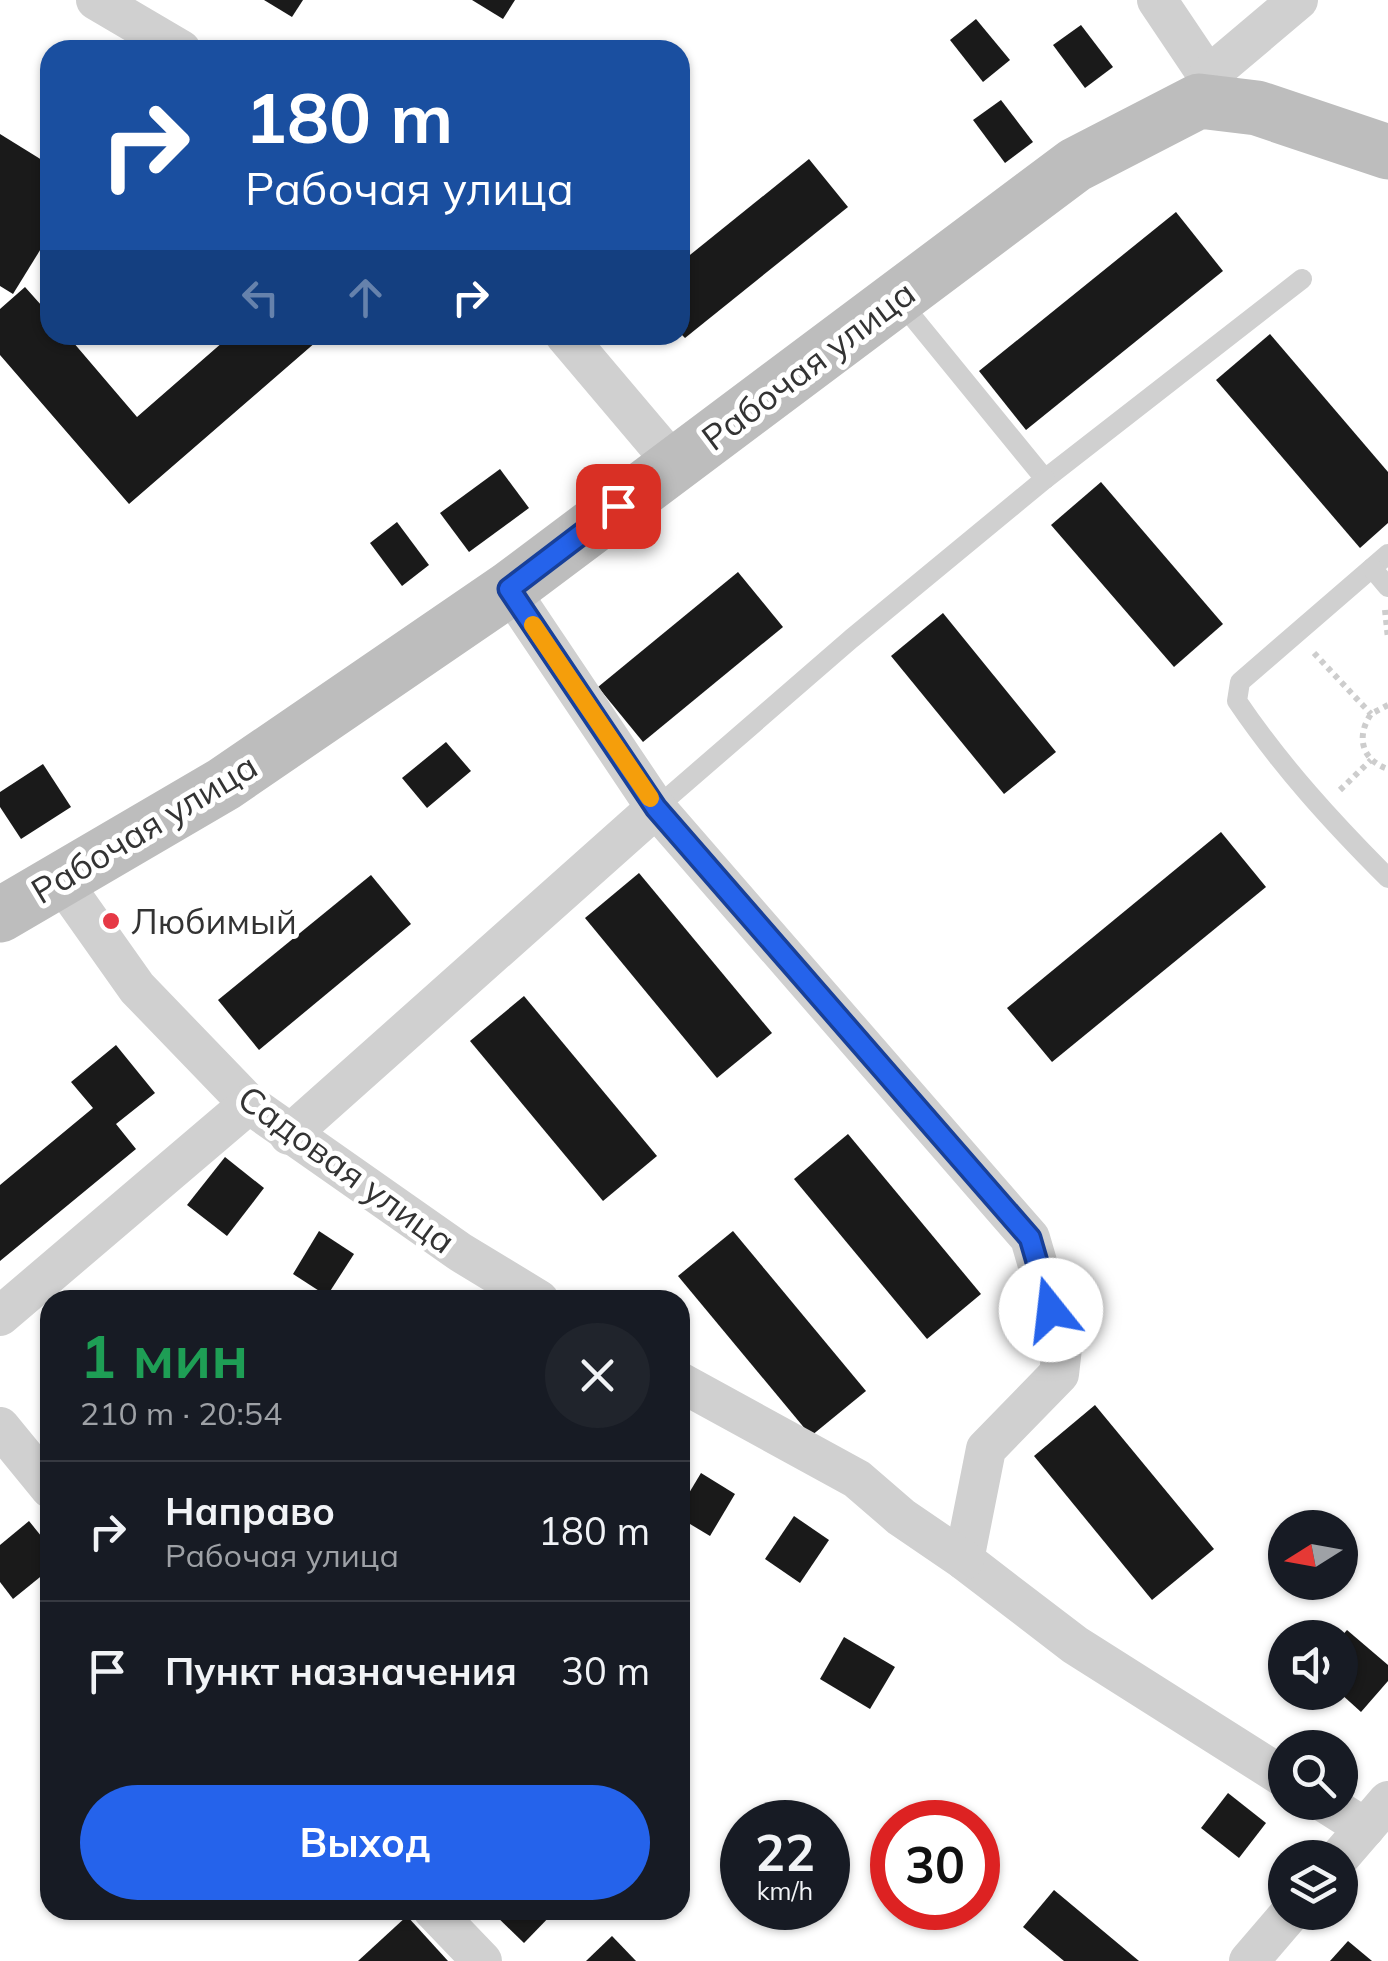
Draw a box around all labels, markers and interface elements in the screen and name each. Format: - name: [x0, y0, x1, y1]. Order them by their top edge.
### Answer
- text: 180 m: [245, 73, 453, 161]
- icon: right: [80, 80, 210, 210]
- text: Рабочая улица: [245, 160, 574, 216]
- icon: left: [233, 270, 288, 325]
- icon: ahead: [338, 270, 393, 325]
- icon: right: [443, 270, 498, 325]
- street label: Рабочая улица: [693, 270, 923, 460]
- pin: [576, 464, 661, 549]
- icon: arrive: [591, 479, 646, 534]
- street label: Рабочая улица: [23, 743, 265, 913]
- place label: Любимый: [131, 899, 297, 943]
- marker: Любимый: [100, 910, 122, 932]
- street label: Садовая улица: [230, 1075, 464, 1263]
- position arrow: [999, 1258, 1103, 1362]
- text: 1 мин: [80, 1318, 248, 1393]
- button: close: [545, 1323, 650, 1428]
- text: 210 m · 20:54: [80, 1393, 282, 1433]
- text: Направо: [165, 1487, 335, 1535]
- icon: right: [80, 1504, 135, 1559]
- text: 180 m: [538, 1507, 650, 1555]
- north arrow: [1268, 1510, 1358, 1600]
- map controls: [1268, 1510, 1358, 1930]
- text: Рабочая улица: [165, 1535, 399, 1575]
- button: sound: [1268, 1620, 1358, 1710]
- icon: arrive: [80, 1644, 135, 1699]
- text: Пункт назначения: [165, 1647, 517, 1695]
- text: 30 m: [561, 1647, 650, 1695]
- button: search: [1268, 1730, 1358, 1820]
- button: Выход: [80, 1785, 650, 1900]
- speed limit sign: 30: [870, 1800, 1000, 1930]
- text: 22: [755, 1821, 815, 1884]
- button: layers: [1268, 1840, 1358, 1930]
- text: km/h: [757, 1875, 813, 1906]

